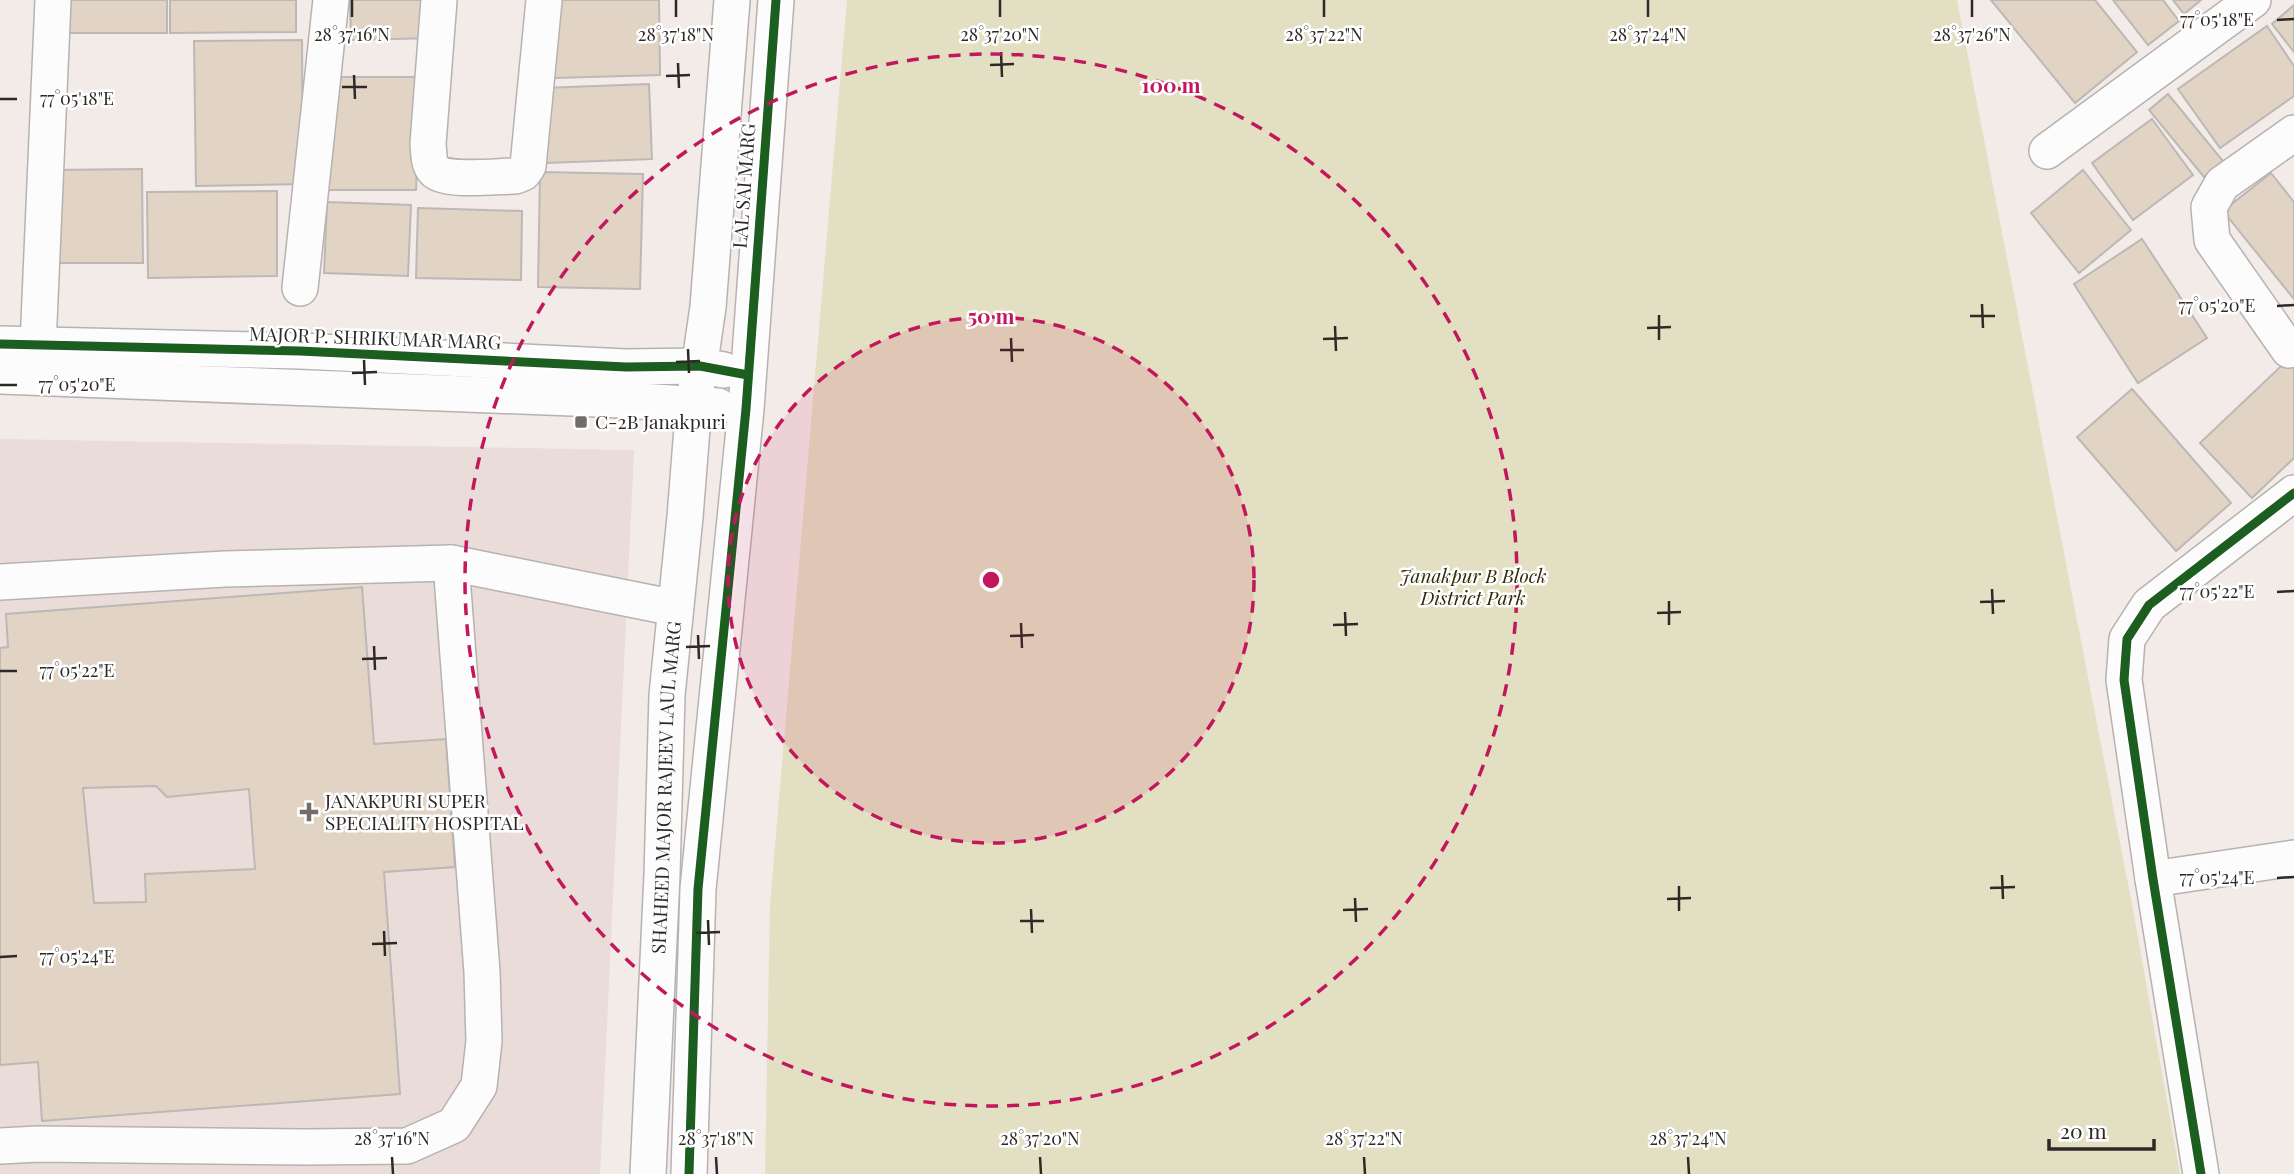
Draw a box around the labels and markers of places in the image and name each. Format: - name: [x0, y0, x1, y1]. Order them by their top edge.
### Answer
- place label: C-2B Janakpuri: [595, 408, 726, 434]
- marker: C-2B Janakpuri: [573, 414, 589, 430]
- centre of rings: [979, 568, 1003, 592]
- place label: JANAKPURI SUPER SPECIALITY HOSPITAL: [324, 787, 524, 835]
- marker: JANAKPURI SUPER SPECIALITY HOSPITAL: [299, 802, 319, 822]

